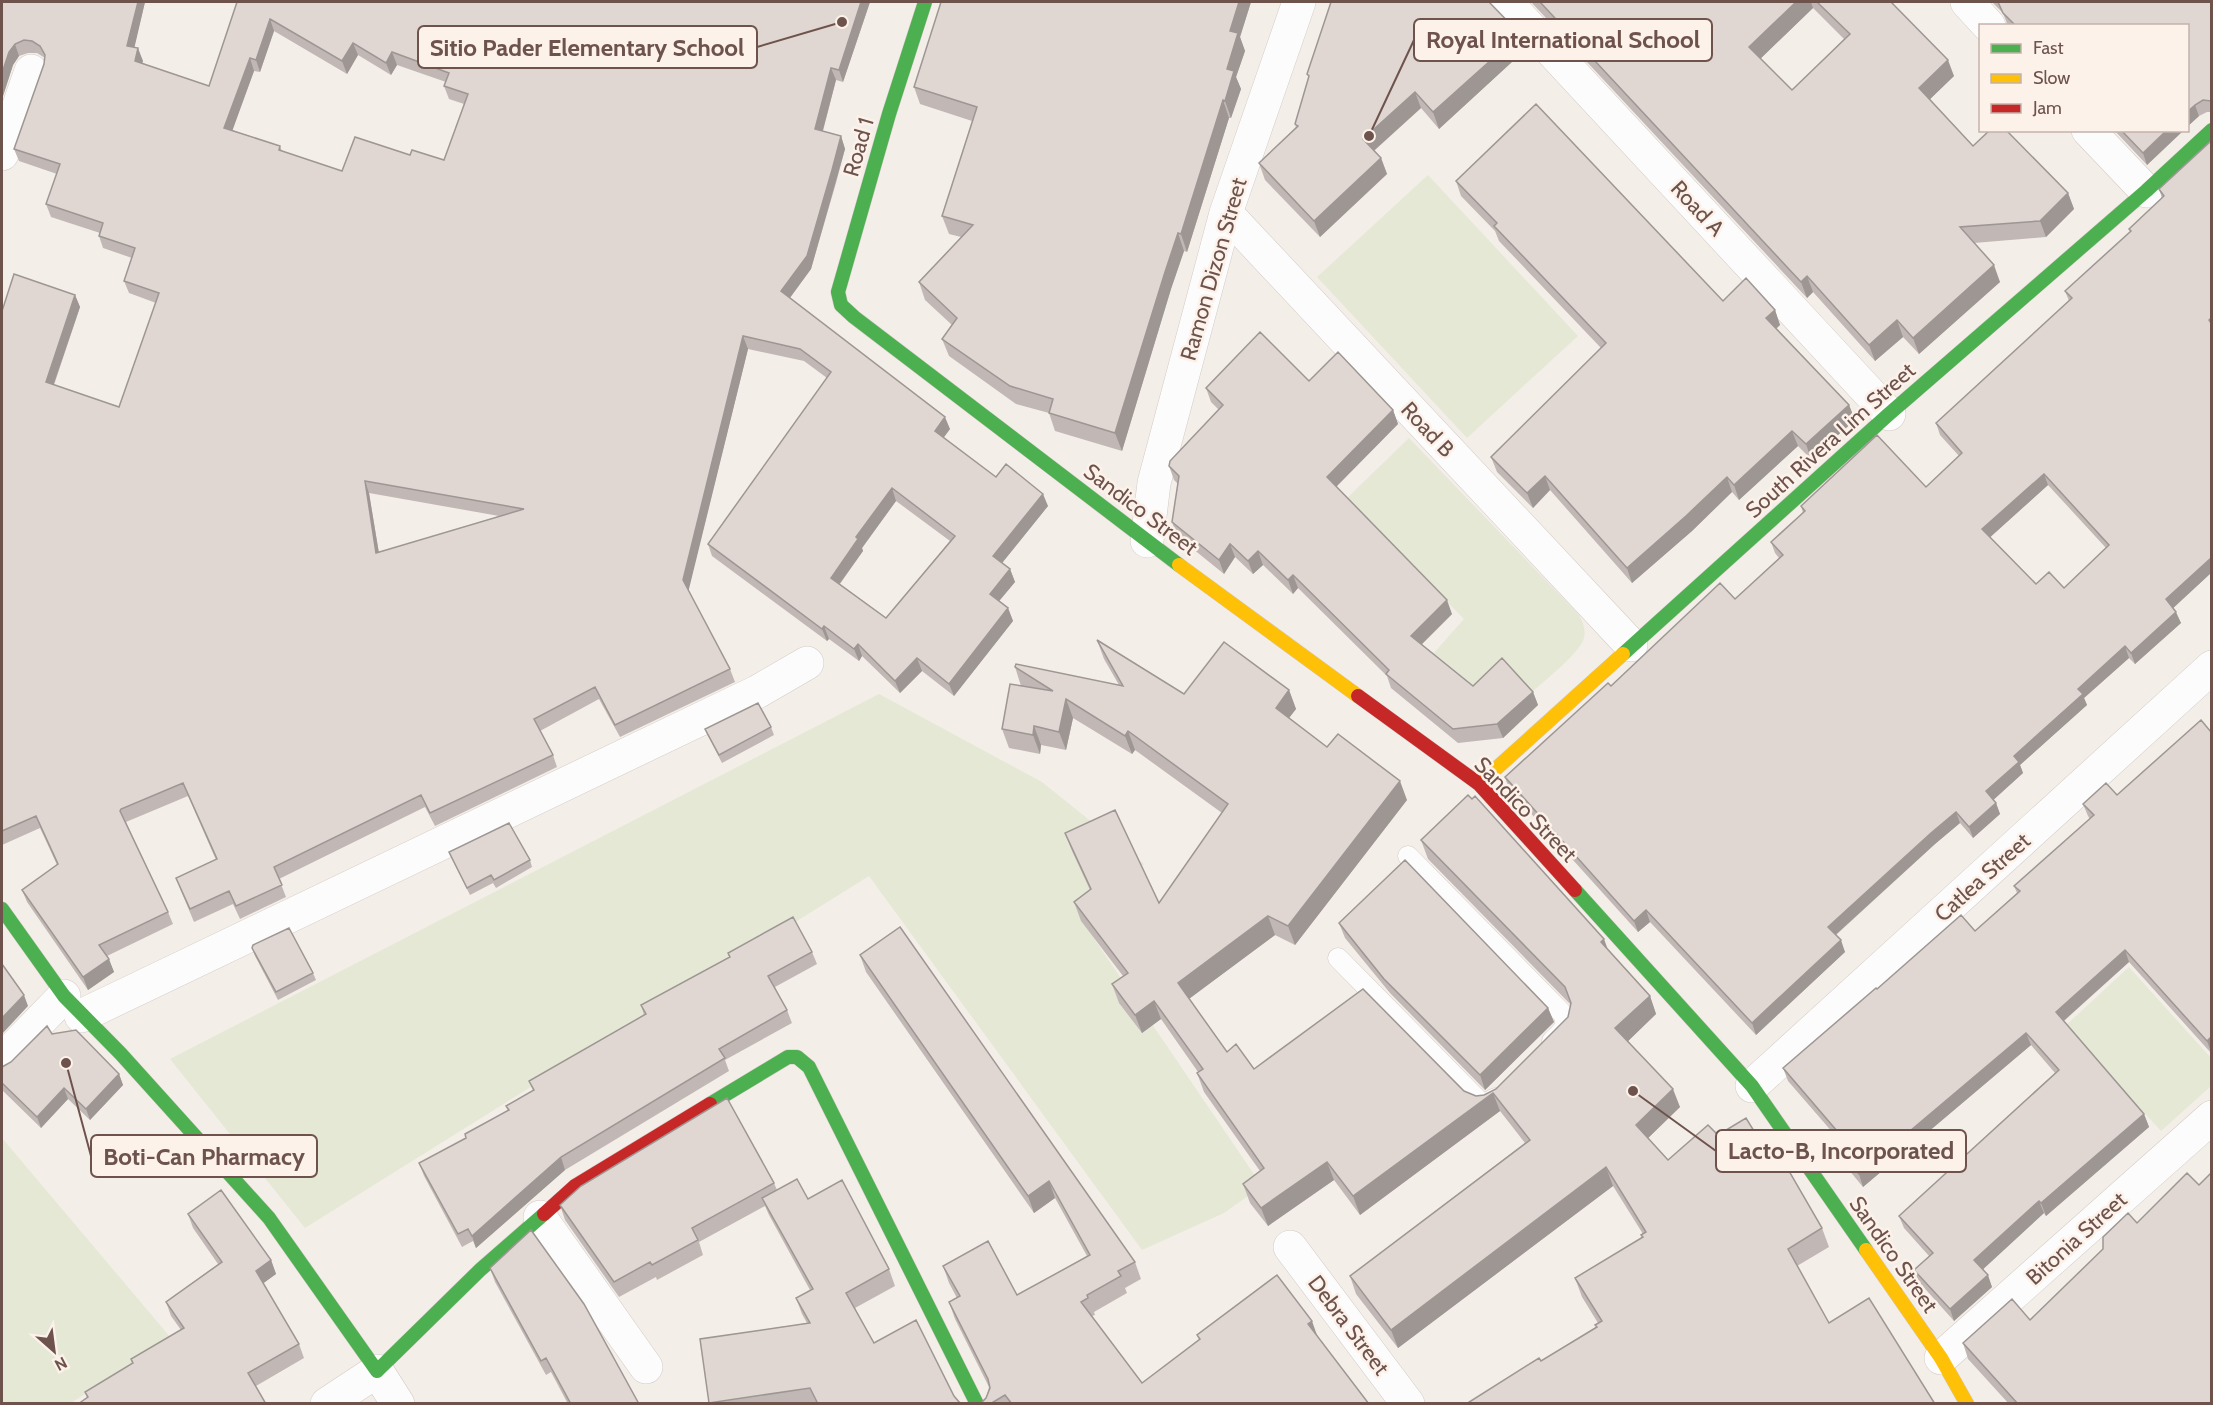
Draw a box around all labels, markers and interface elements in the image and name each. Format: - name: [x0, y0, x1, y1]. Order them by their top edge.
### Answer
- callout: Royal International School: [1414, 19, 1712, 61]
- legend: [1979, 24, 2189, 132]
- text: Royal International School: [1426, 25, 1700, 54]
- callout: Sitio Pader Elementary School: [418, 26, 757, 68]
- text: Sitio Pader Elementary School: [430, 33, 744, 62]
- text: Fast: [2033, 37, 2064, 59]
- text: Slow: [2033, 67, 2070, 89]
- text: Jam: [2032, 97, 2062, 119]
- street label: Road 1: [837, 115, 880, 180]
- street label: Ramon Dizon Street: [1174, 174, 1253, 364]
- street label: Road A: [1665, 175, 1730, 242]
- street label: South Rivera Lim Street: [1740, 357, 1921, 524]
- street label: Road B: [1395, 396, 1460, 463]
- street label: Sandico Street: [1078, 458, 1204, 561]
- street label: Sandico Street: [1469, 751, 1583, 868]
- street label: Catlea Street: [1929, 827, 2036, 927]
- callout: Lacto-B, Incorporated: [1716, 1130, 1966, 1172]
- callout: Boti-Can Pharmacy: [91, 1135, 317, 1177]
- text: Lacto-B, Incorporated: [1728, 1136, 1954, 1165]
- text: Boti-Can Pharmacy: [103, 1142, 305, 1171]
- street label: Bitonia Street: [2020, 1186, 2133, 1291]
- street label: Sandico Street: [1844, 1191, 1944, 1318]
- street label: Debra Street: [1302, 1270, 1395, 1381]
- north arrow: [24, 1321, 84, 1381]
- text: N: [51, 1353, 70, 1375]

